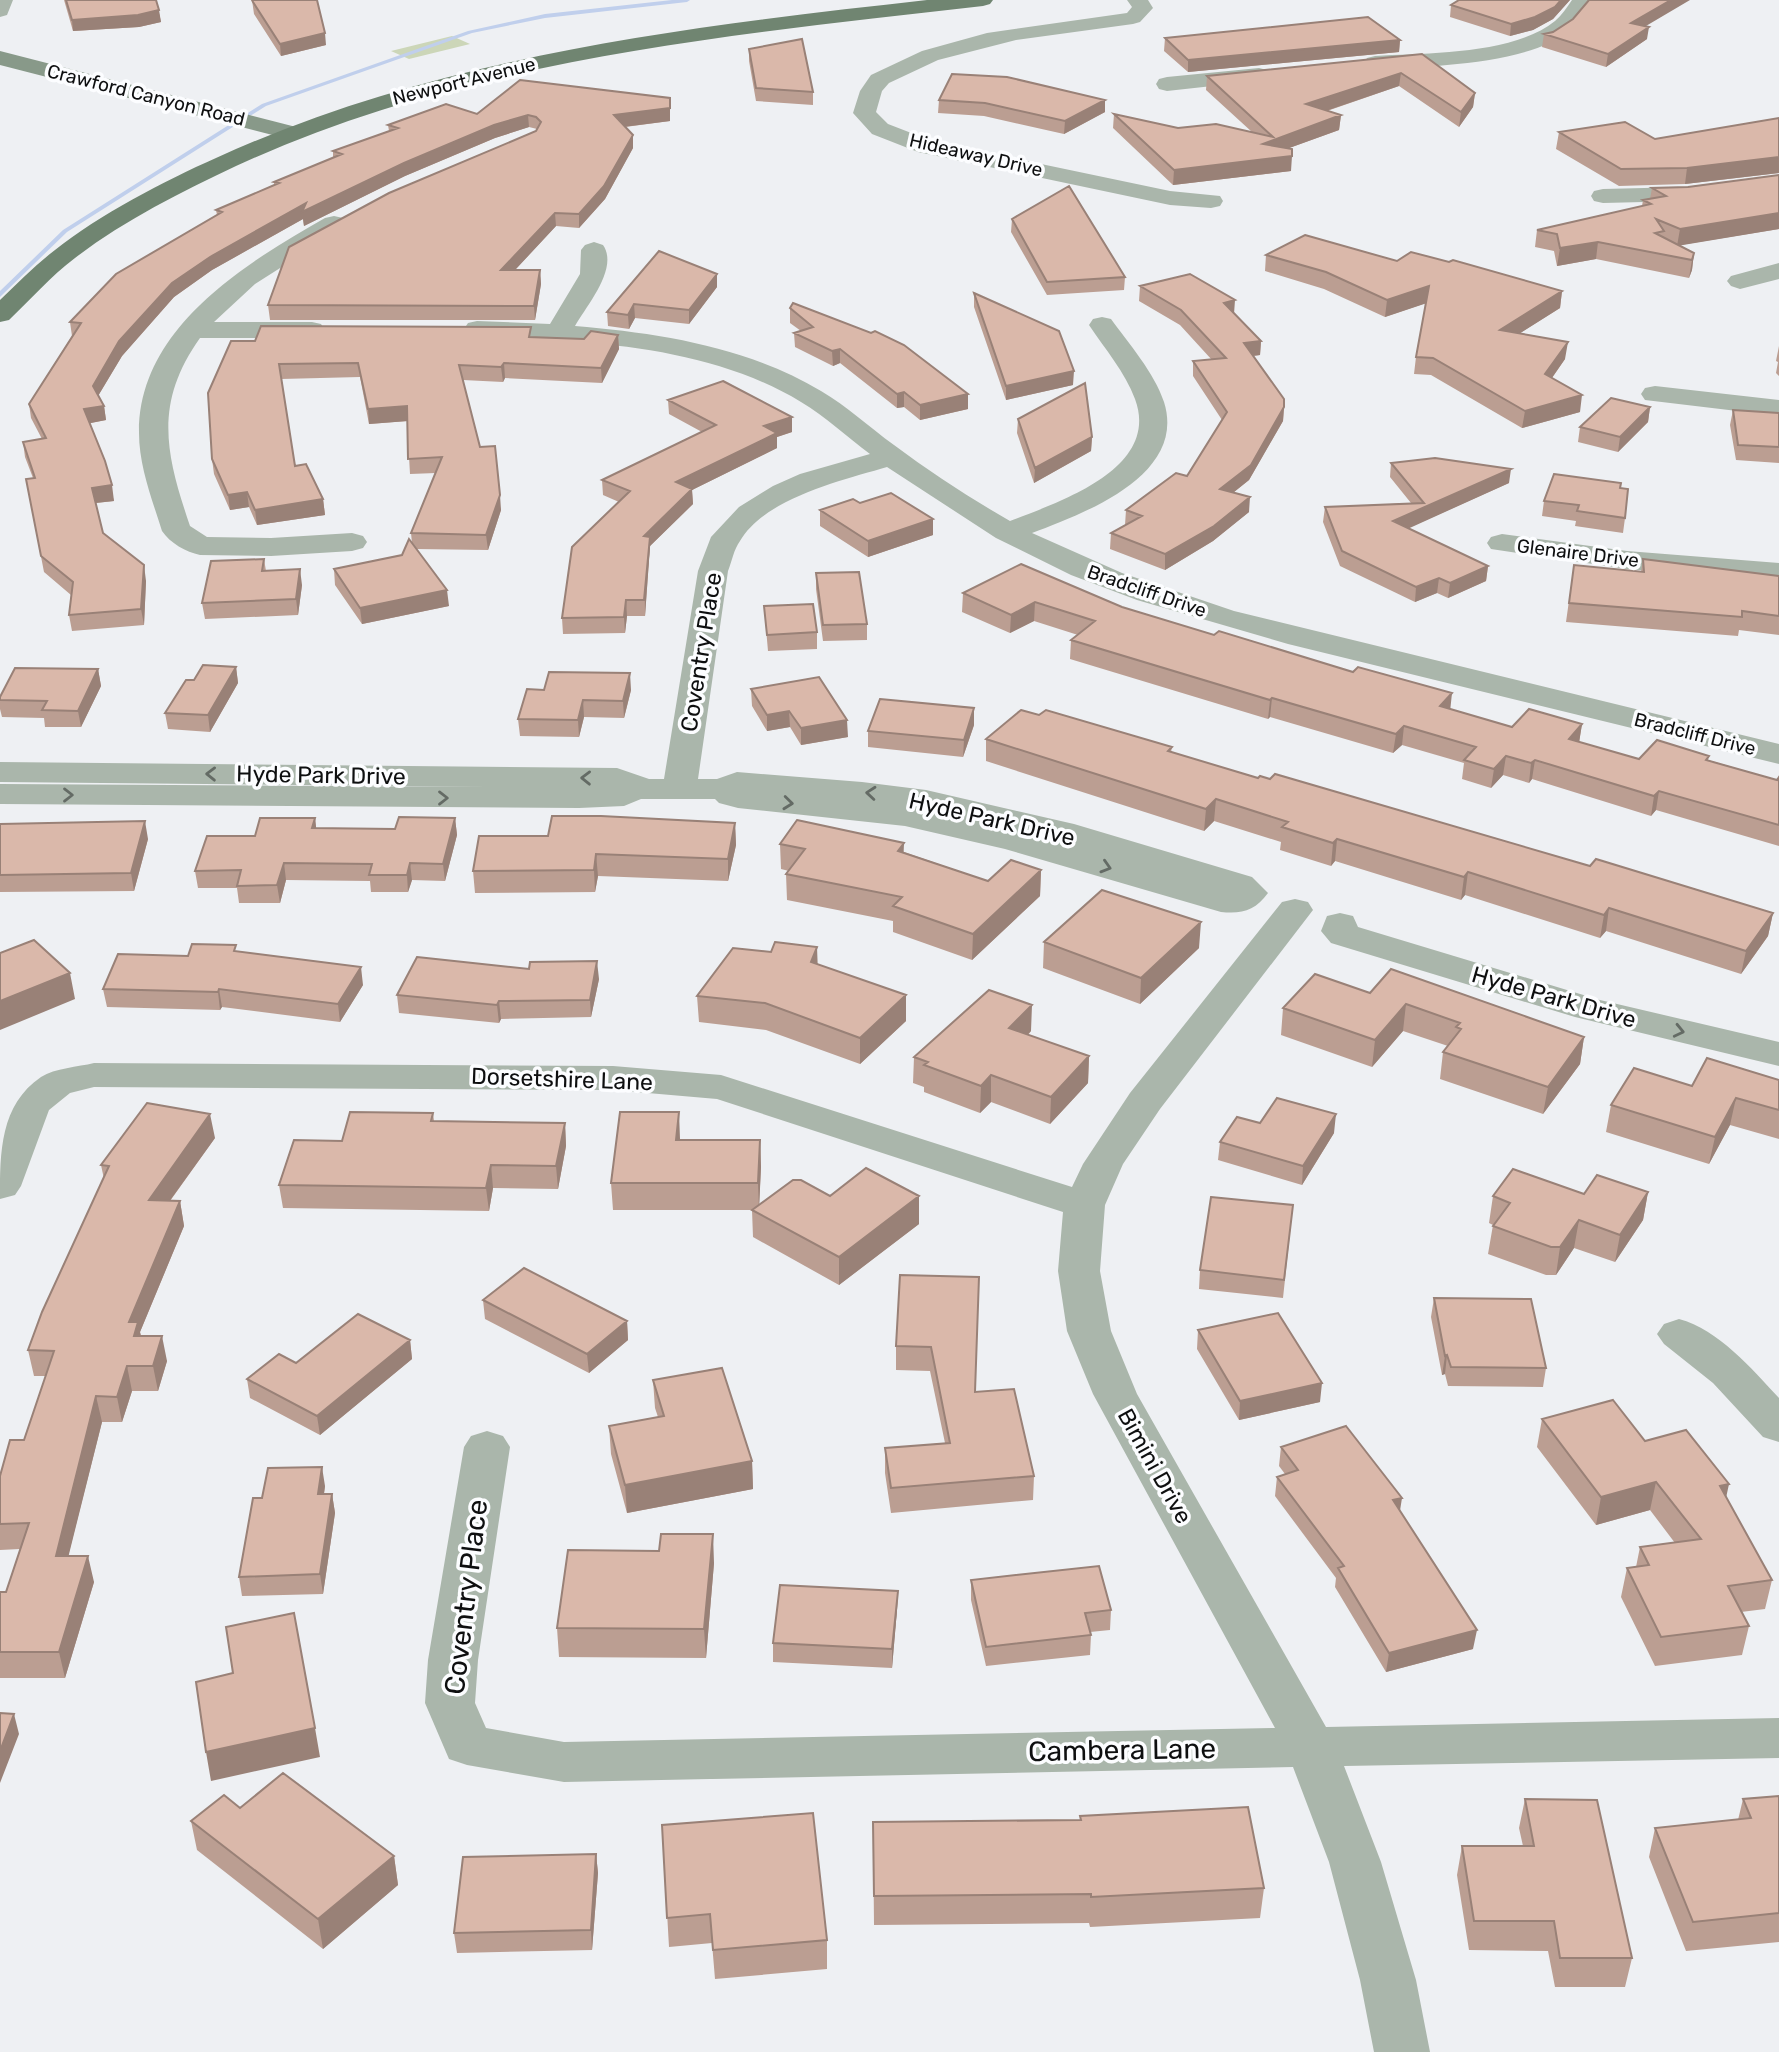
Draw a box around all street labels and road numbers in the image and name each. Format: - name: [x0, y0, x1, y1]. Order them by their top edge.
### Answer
- street label: Newport Avenue: [390, 52, 538, 110]
- street label: Crawford Canyon Road: [45, 59, 247, 131]
- street label: Hideaway Drive: [907, 128, 1045, 182]
- street label: Glenaire Drive: [1516, 534, 1640, 572]
- street label: Bradcliff Drive: [1084, 560, 1210, 622]
- street label: Coventry Place: [675, 570, 727, 734]
- street label: Bradcliff Drive: [1632, 708, 1758, 760]
- street label: Hyde Park Drive: [236, 760, 406, 790]
- street label: Hyde Park Drive: [906, 786, 1078, 852]
- street label: Hyde Park Drive: [1469, 960, 1639, 1034]
- street label: Dorsetshire Lane: [471, 1062, 653, 1096]
- street label: Bimini Drive: [1112, 1403, 1198, 1529]
- street label: Coventry Place: [438, 1498, 494, 1696]
- street label: Cambera Lane: [1028, 1732, 1216, 1768]

